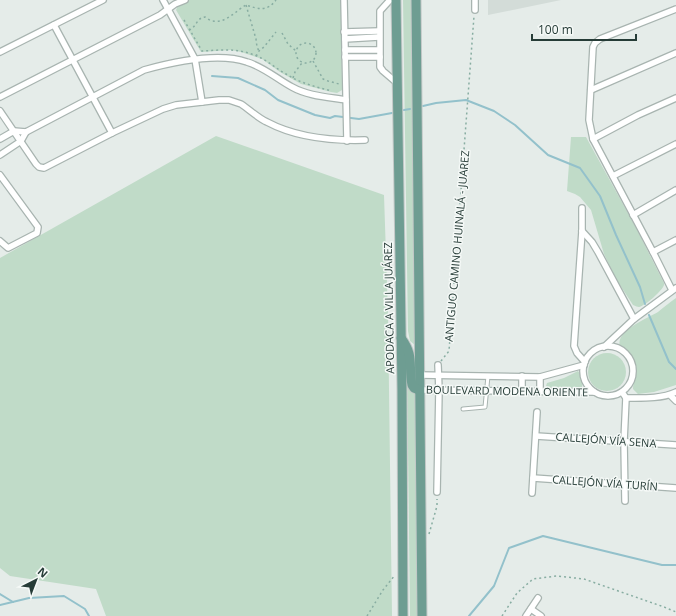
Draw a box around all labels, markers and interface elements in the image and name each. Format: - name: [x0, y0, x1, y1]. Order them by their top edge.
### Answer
- scale bar: [532, 16, 636, 42]
- text: 100 m: [538, 21, 573, 38]
- street label: ANTIGUO CAMINO HUINALÁ - JUAREZ: [441, 150, 472, 342]
- street label: APODACA A VILLA JUÁREZ: [380, 242, 397, 374]
- street label: BOULEVARD MODENA ORIENTE: [426, 382, 588, 399]
- street label: CALLEJÓN VÍA SENA: [555, 428, 657, 451]
- street label: CALLEJÓN VÍA TURÍN: [552, 471, 658, 494]
- north arrow: [16, 560, 56, 600]
- text: N: [35, 564, 51, 581]

